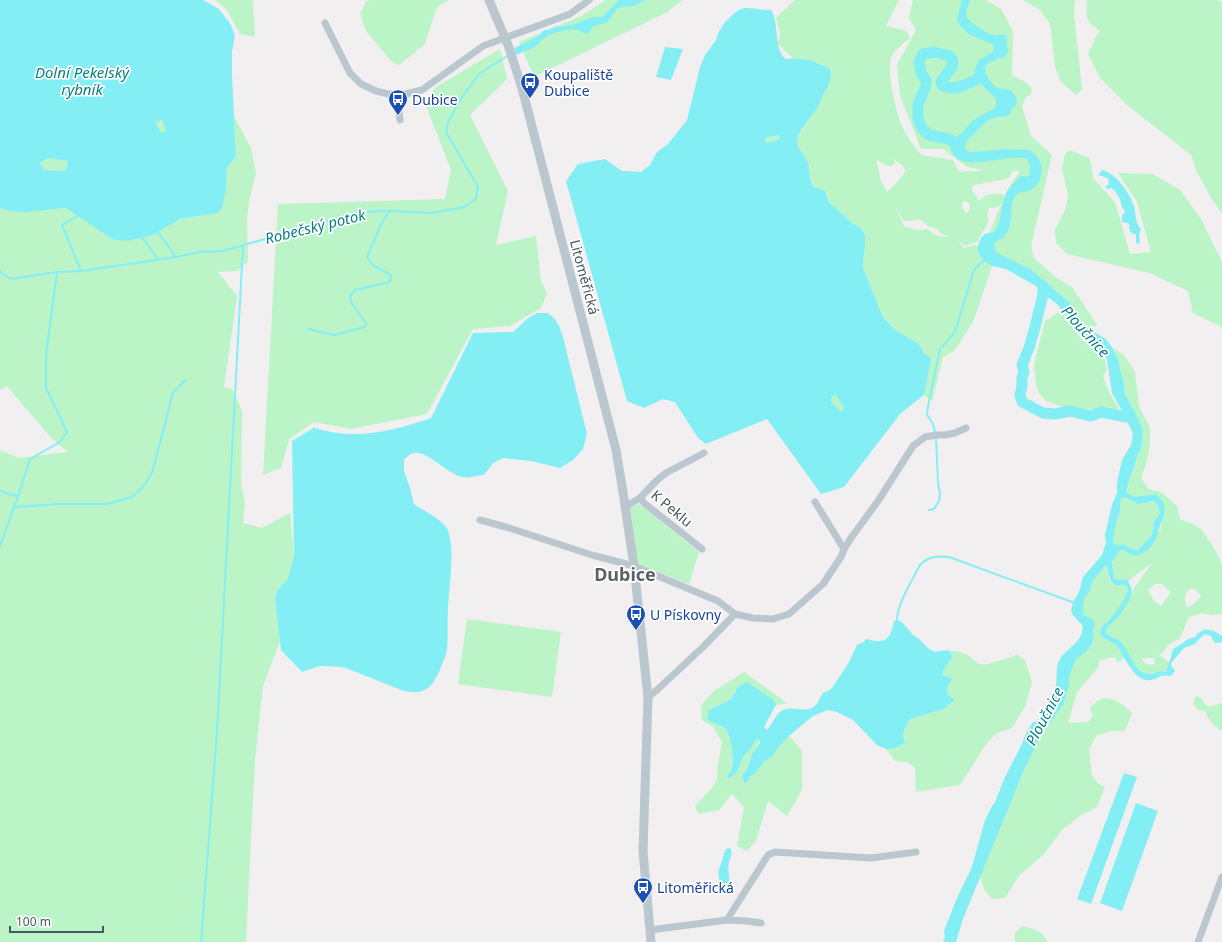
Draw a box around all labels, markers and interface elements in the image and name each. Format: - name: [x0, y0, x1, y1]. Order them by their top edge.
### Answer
- water label: Dolní Pekelský rybník: [35, 62, 130, 99]
- place label: Koupaliště Dubice: [544, 65, 613, 100]
- bus stop icon: Koupaliště Dubice: [519, 71, 541, 99]
- bus stop icon: Dubice: [387, 88, 409, 116]
- place label: Dubice: [412, 90, 458, 109]
- water label: Robečský potok: [263, 204, 368, 248]
- street label: Litoměřická: [566, 237, 604, 317]
- water label: Ploučnice: [1057, 301, 1115, 362]
- street label: K Peklu: [647, 485, 697, 531]
- district label: Dubice: [594, 562, 656, 586]
- bus stop icon: U Pískovny: [625, 603, 647, 631]
- place label: U Pískovny: [650, 605, 722, 624]
- water label: Ploučnice: [1020, 683, 1068, 749]
- bus stop icon: Litoměřická: [632, 876, 654, 904]
- place label: Litoměřická: [657, 878, 734, 897]
- scale bar: [10, 908, 103, 934]
- text: 100 m: [16, 913, 51, 930]

